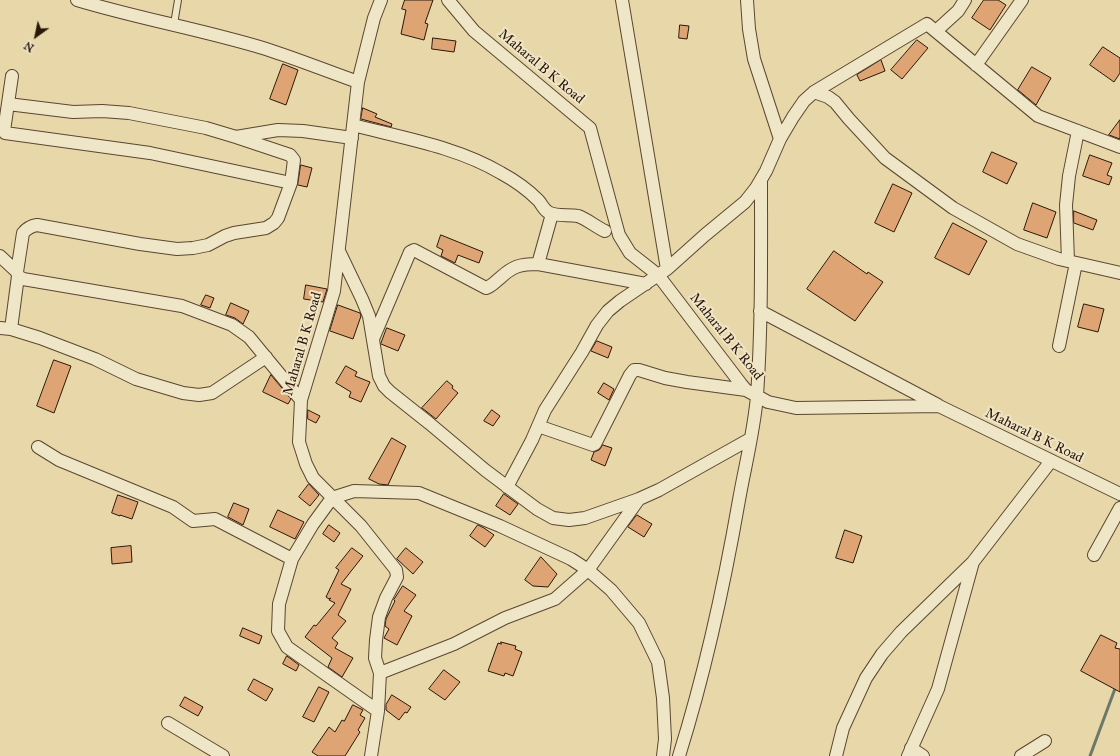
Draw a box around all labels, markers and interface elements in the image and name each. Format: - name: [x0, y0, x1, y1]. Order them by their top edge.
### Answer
- north arrow: [16, 16, 56, 56]
- street label: Maharal B K Road: [495, 26, 587, 108]
- text: N: [22, 38, 37, 54]
- street label: Maharal B K Road: [280, 290, 326, 398]
- street label: Maharal B K Road: [686, 290, 766, 384]
- street label: Maharal B K Road: [982, 405, 1086, 467]

